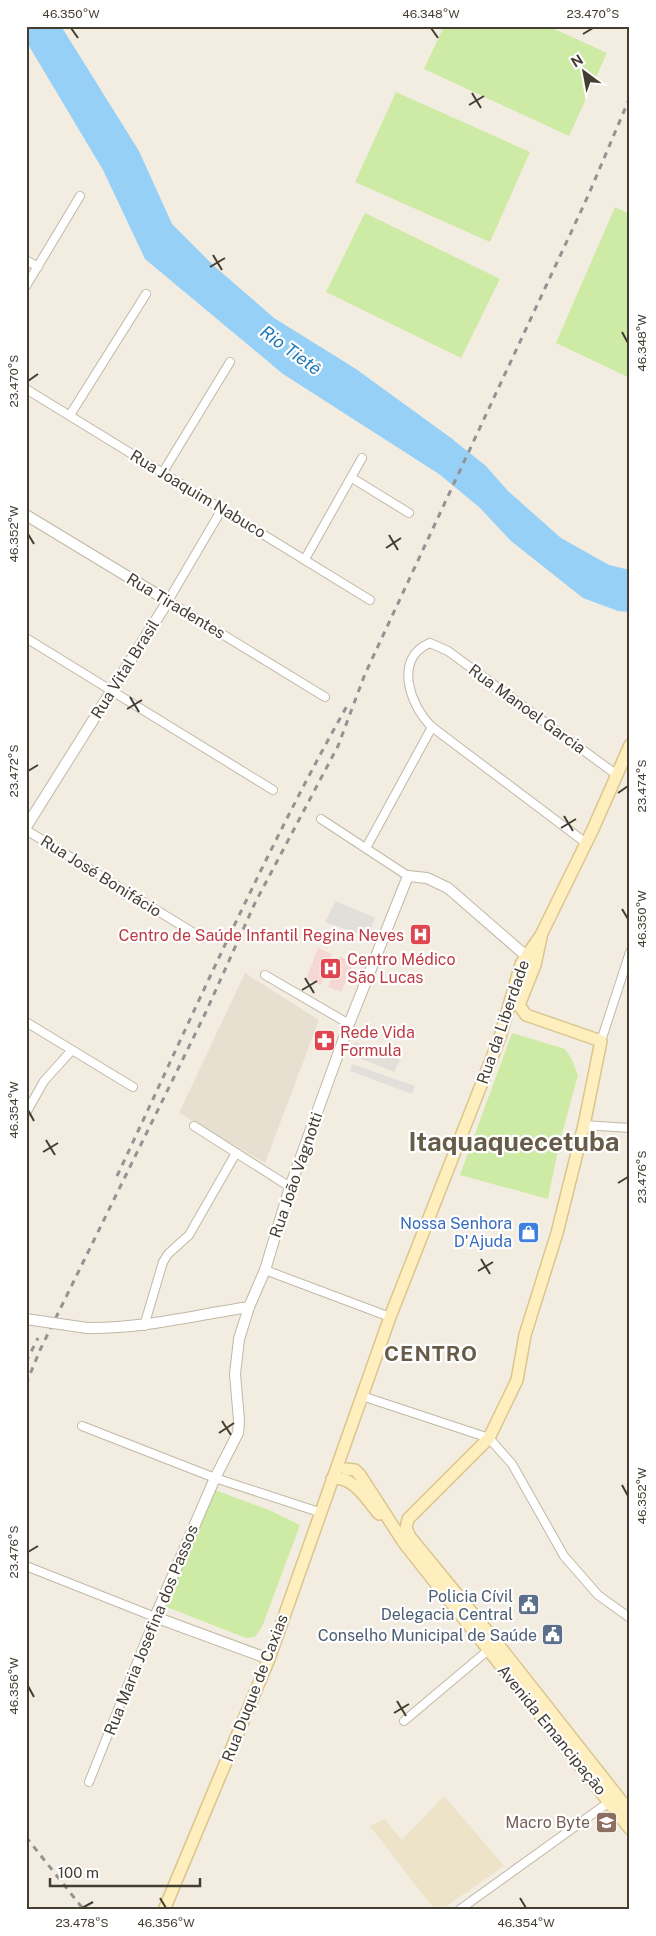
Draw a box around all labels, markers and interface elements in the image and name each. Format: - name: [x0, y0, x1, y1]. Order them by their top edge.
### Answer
- text: 46.350°W: [42, 7, 100, 21]
- text: 46.348°W: [402, 7, 460, 21]
- text: 23.470°S: [567, 7, 619, 21]
- north arrow: [558, 48, 608, 98]
- text: N: [568, 51, 586, 71]
- text: 46.348°W: [635, 314, 649, 372]
- water label: Rio Tietê: [256, 321, 326, 379]
- text: 23.470°S: [7, 355, 21, 407]
- street label: Rua Joaquim Nabuco: [127, 446, 269, 542]
- text: 46.352°W: [7, 505, 21, 563]
- street label: Rua Tiradentes: [123, 569, 229, 643]
- street label: Rua Vital Brasil: [87, 616, 163, 722]
- street label: Rua Manoel Garcia: [465, 660, 589, 758]
- text: 23.472°S: [7, 745, 21, 797]
- text: 23.474°S: [635, 760, 649, 812]
- street label: Rua José Bonifácio: [37, 831, 165, 921]
- text: 46.350°W: [635, 890, 649, 948]
- hospital icon: Centro de Saúde Infantil Regina Neves: [408, 923, 432, 947]
- place label: Centro de Saúde Infantil Regina Neves: [118, 926, 404, 945]
- place label: Centro Médico São Lucas: [347, 950, 456, 987]
- hospital icon: Centro Médico São Lucas: [319, 956, 343, 980]
- street label: Rua da Liberdade: [473, 958, 533, 1086]
- place label: Rede Vida Formula: [340, 1023, 415, 1060]
- pharmacy icon: Rede Vida Formula: [312, 1029, 336, 1053]
- text: 46.354°W: [7, 1081, 21, 1139]
- street label: Rua João Vagnotti: [266, 1110, 326, 1240]
- district label: Itaquaquecetuba: [409, 1126, 619, 1157]
- text: 23.476°S: [635, 1151, 649, 1203]
- place label: Nossa Senhora D'Ajuda: [400, 1214, 512, 1251]
- shop icon: Nossa Senhora D'Ajuda: [516, 1220, 540, 1244]
- district label: CENTRO: [384, 1341, 478, 1366]
- text: 46.352°W: [635, 1467, 649, 1525]
- street label: Rua Maria Josefina dos Passos: [100, 1522, 202, 1738]
- text: 23.476°S: [7, 1526, 21, 1578]
- place label: Policia Cívil Delegacia Central: [381, 1587, 513, 1624]
- public building icon: Policia Cívil Delegacia Central: [517, 1593, 541, 1617]
- street label: Rua Duque de Caxias: [218, 1612, 292, 1764]
- public building icon: Conselho Municipal de Saúde: [541, 1623, 565, 1647]
- place label: Conselho Municipal de Saúde: [318, 1626, 537, 1645]
- text: 46.356°W: [7, 1657, 21, 1715]
- street label: Avenida Emancipação: [494, 1661, 610, 1799]
- school or university icon: Macro Byte: [594, 1810, 618, 1834]
- place label: Macro Byte: [505, 1813, 590, 1832]
- scale bar: [50, 1856, 200, 1888]
- text: 100 m: [58, 1864, 99, 1881]
- text: 23.478°S: [55, 1916, 109, 1930]
- text: 46.356°W: [137, 1916, 195, 1930]
- text: 46.354°W: [497, 1916, 555, 1930]

